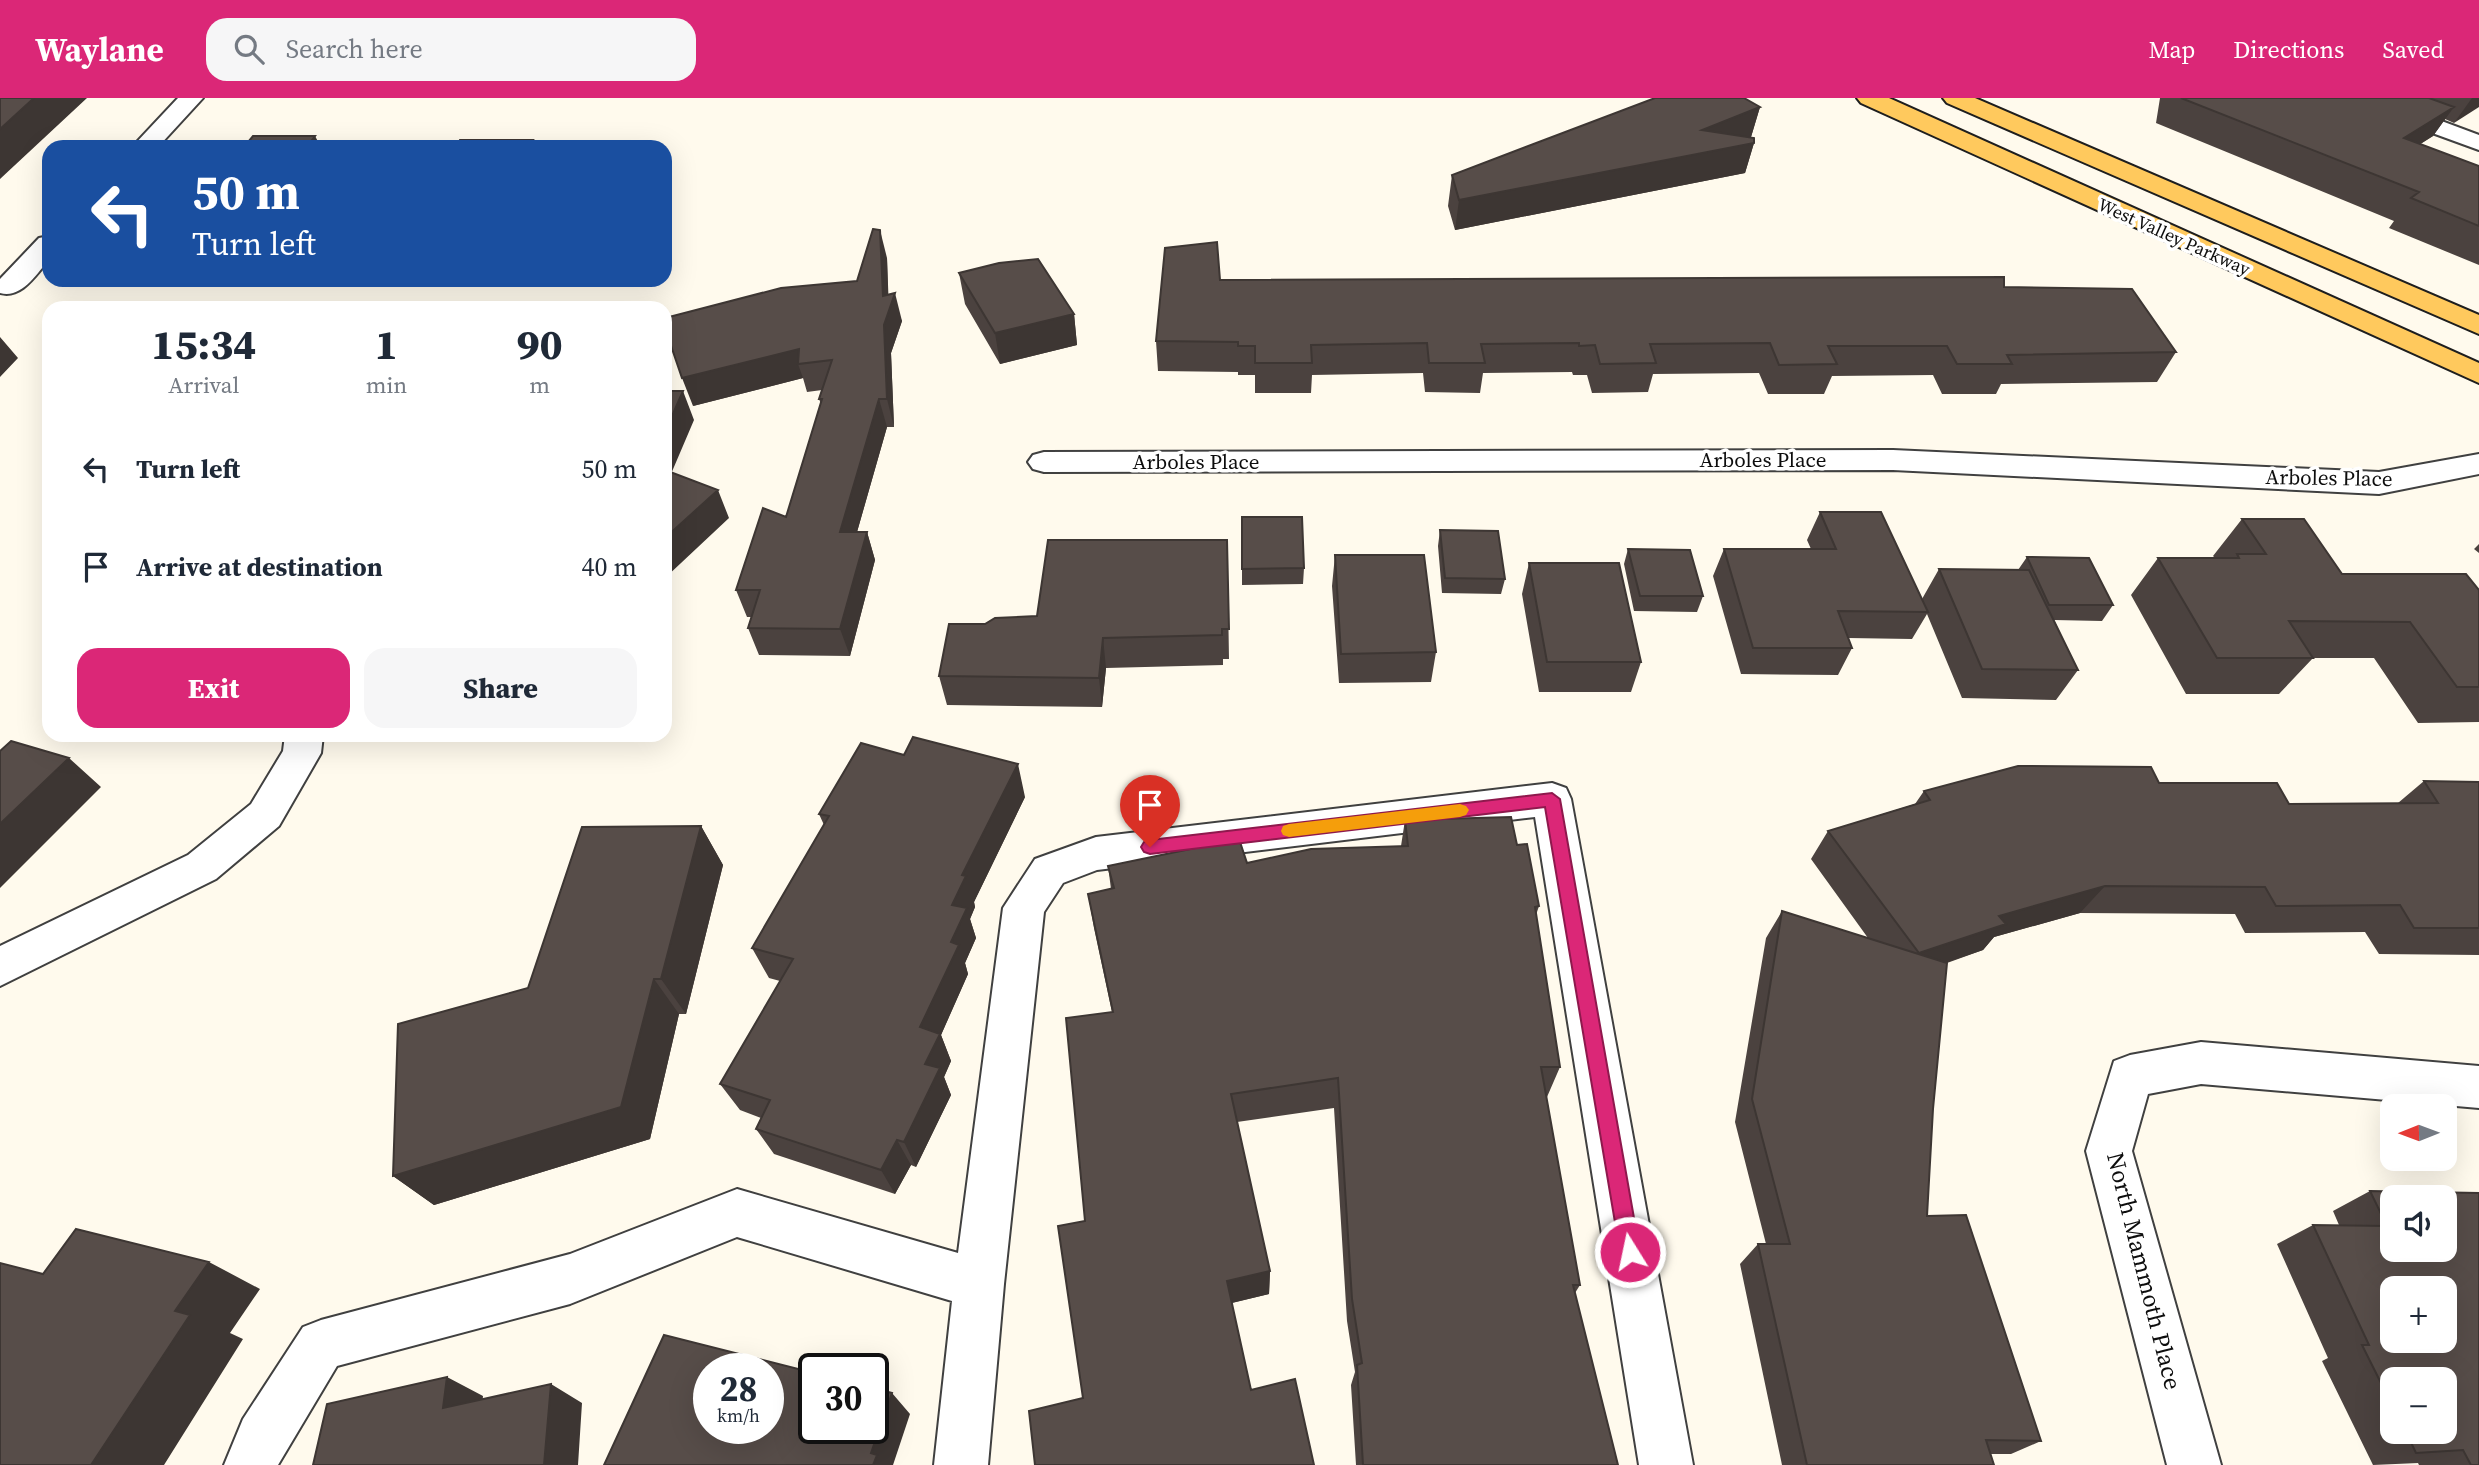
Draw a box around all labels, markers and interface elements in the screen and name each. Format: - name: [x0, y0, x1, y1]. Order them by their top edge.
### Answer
- search box: [206, 18, 696, 81]
- text: Waylane: [35, 27, 164, 72]
- icon: search: [230, 30, 268, 68]
- text: Search here: [286, 31, 423, 67]
- text: Map: [2148, 33, 2195, 66]
- text: Directions: [2233, 33, 2344, 66]
- text: Saved: [2382, 33, 2444, 66]
- text: 50 m: [192, 158, 300, 225]
- icon: left: [77, 168, 168, 259]
- street label: West Valley Parkway: [2094, 192, 2255, 282]
- text: Turn left: [192, 222, 316, 266]
- text: 15:34: [151, 315, 256, 373]
- text: 1: [375, 315, 398, 373]
- text: 90: [516, 315, 563, 373]
- text: Arrival: [168, 369, 239, 401]
- text: min: [366, 369, 407, 401]
- text: m: [529, 369, 550, 401]
- street label: Arboles Place: [1699, 445, 1827, 474]
- street label: Arboles Place: [1132, 447, 1260, 476]
- icon: left: [77, 450, 115, 488]
- text: Turn left: [136, 451, 240, 487]
- text: 50 m: [582, 451, 637, 487]
- street label: Arboles Place: [2265, 462, 2393, 493]
- icon: arrive: [77, 548, 115, 586]
- text: Arrive at destination: [136, 549, 383, 585]
- text: 40 m: [582, 549, 637, 585]
- button: Exit: [77, 648, 350, 728]
- button: Share: [364, 648, 637, 728]
- pin: [1120, 775, 1180, 847]
- icon: arrive: [1131, 786, 1169, 824]
- north arrow: [2380, 1094, 2457, 1171]
- map controls: [2380, 1094, 2457, 1444]
- street label: North Mammoth Place: [2099, 1149, 2190, 1393]
- button: sound: [2380, 1185, 2457, 1262]
- position arrow: [1593, 1215, 1667, 1289]
- button: +: [2380, 1276, 2457, 1353]
- speed limit sign: 30: [798, 1353, 889, 1444]
- text: 28: [720, 1365, 757, 1413]
- button: −: [2380, 1367, 2457, 1444]
- text: km/h: [717, 1403, 760, 1428]

